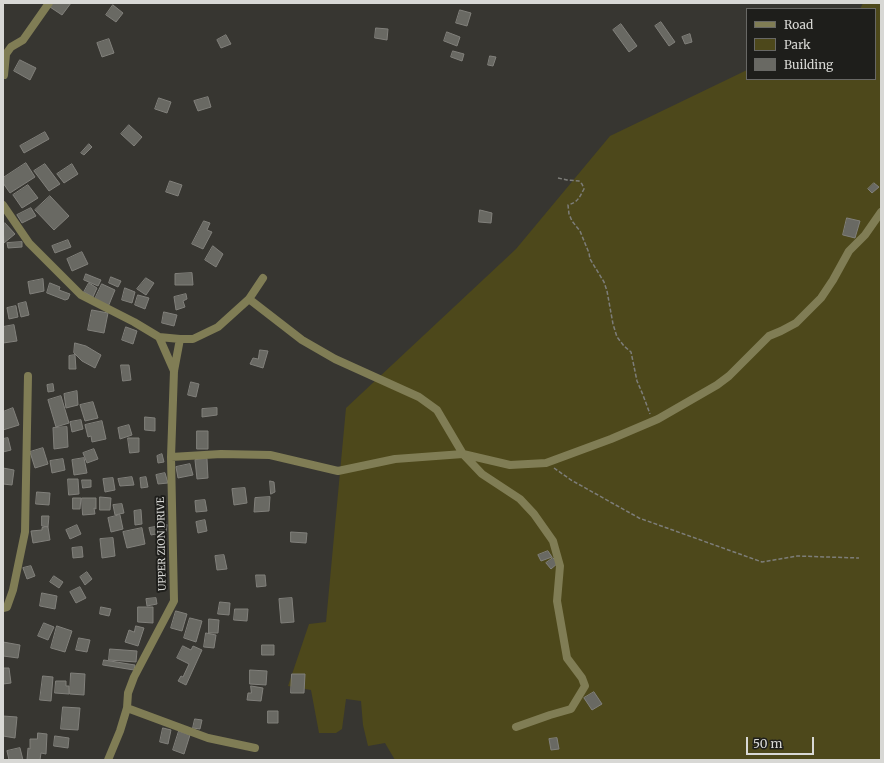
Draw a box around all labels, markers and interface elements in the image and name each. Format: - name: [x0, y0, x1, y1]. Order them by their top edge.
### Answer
- legend: [746, 8, 876, 80]
- text: Road: [784, 17, 813, 32]
- text: Park: [784, 37, 811, 52]
- text: Building: [784, 57, 833, 72]
- street label: UPPER ZION DRIVE: [155, 497, 169, 591]
- scale bar: [748, 729, 816, 755]
- text: 50 m: [753, 736, 782, 751]

